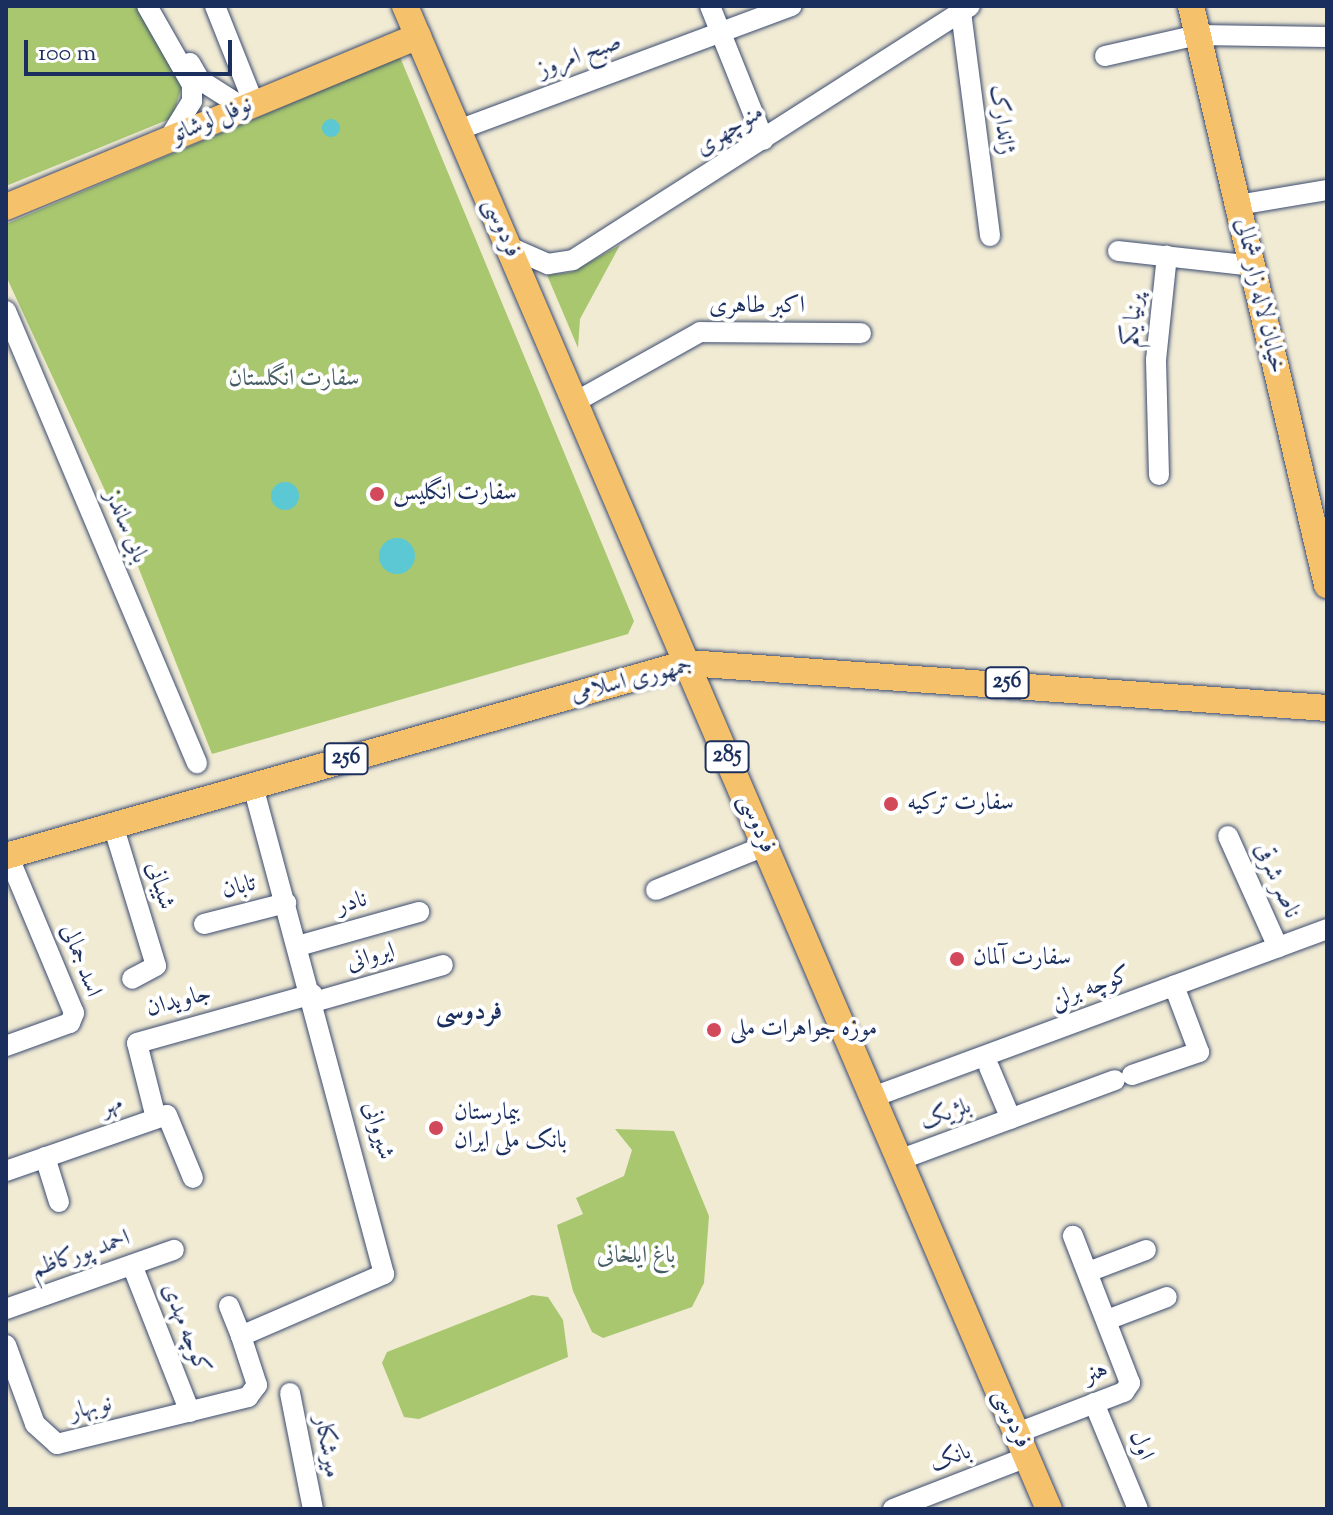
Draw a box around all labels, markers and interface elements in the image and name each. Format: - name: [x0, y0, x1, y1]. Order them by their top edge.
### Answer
- scale bar: [28, 24, 236, 74]
- street label: صبح امروز: [534, 29, 626, 85]
- text: 100 m: [38, 37, 96, 71]
- street label: ژاندارک: [982, 83, 1020, 157]
- street label: نوفل لوشاتو: [167, 91, 257, 151]
- street label: منوچهری: [691, 99, 769, 163]
- street label: فردوسی: [476, 194, 526, 262]
- street label: خیابان لاله زار شمالی: [1227, 216, 1291, 376]
- street label: پرنیا یکم: [1117, 292, 1151, 348]
- street label: اکبر طاهری: [709, 293, 805, 321]
- park label: سفارت انگلستان: [229, 366, 359, 394]
- place label: سفارت انگلیس: [393, 480, 517, 508]
- marker: سفارت انگلیس: [368, 485, 386, 503]
- street label: بابی ساندز: [97, 486, 153, 568]
- street label: جمهوری اسلامی: [568, 652, 696, 710]
- road number: 256: [983, 665, 1031, 701]
- road number: 285: [703, 739, 751, 775]
- road number: 256: [322, 741, 370, 777]
- street label: فردوسی: [731, 790, 781, 858]
- place label: سفارت ترکیه: [907, 790, 1014, 818]
- marker: سفارت ترکیه: [882, 795, 900, 813]
- street label: ناصر شرقی: [1247, 839, 1305, 923]
- street label: شیبانی: [138, 859, 180, 913]
- street label: تابان: [219, 870, 259, 906]
- street label: نادر: [333, 886, 371, 922]
- street label: اسد جمالی: [53, 921, 107, 1001]
- street label: ایروانی: [343, 937, 399, 979]
- place label: سفارت آلمان: [973, 945, 1071, 973]
- marker: سفارت آلمان: [948, 950, 966, 968]
- street label: کوچه برلن: [1047, 961, 1135, 1017]
- street label: جاویدان: [143, 980, 215, 1024]
- district label: فردوسی: [436, 997, 502, 1029]
- place label: موزه جواهرات ملی: [730, 1016, 877, 1044]
- marker: موزه جواهرات ملی: [705, 1021, 723, 1039]
- street label: مهر: [97, 1089, 127, 1123]
- street label: بلژیک: [917, 1093, 975, 1137]
- street label: شیروانی: [355, 1099, 399, 1163]
- place label: بیمارستان بانک ملی ایران: [454, 1100, 567, 1156]
- marker: بیمارستان بانک ملی ایران: [425, 1117, 447, 1139]
- street label: احمد پورکاظم: [28, 1225, 134, 1285]
- park label: باغ ایلخانی: [597, 1243, 675, 1271]
- street label: کوچه مهدی: [155, 1279, 215, 1379]
- street label: هنر: [1079, 1356, 1113, 1392]
- street label: فردوسی: [986, 1385, 1036, 1453]
- street label: نوبهار: [67, 1390, 115, 1428]
- street label: میرشکار: [306, 1414, 346, 1480]
- street label: اول: [1121, 1427, 1159, 1465]
- street label: بانک: [926, 1438, 976, 1480]

